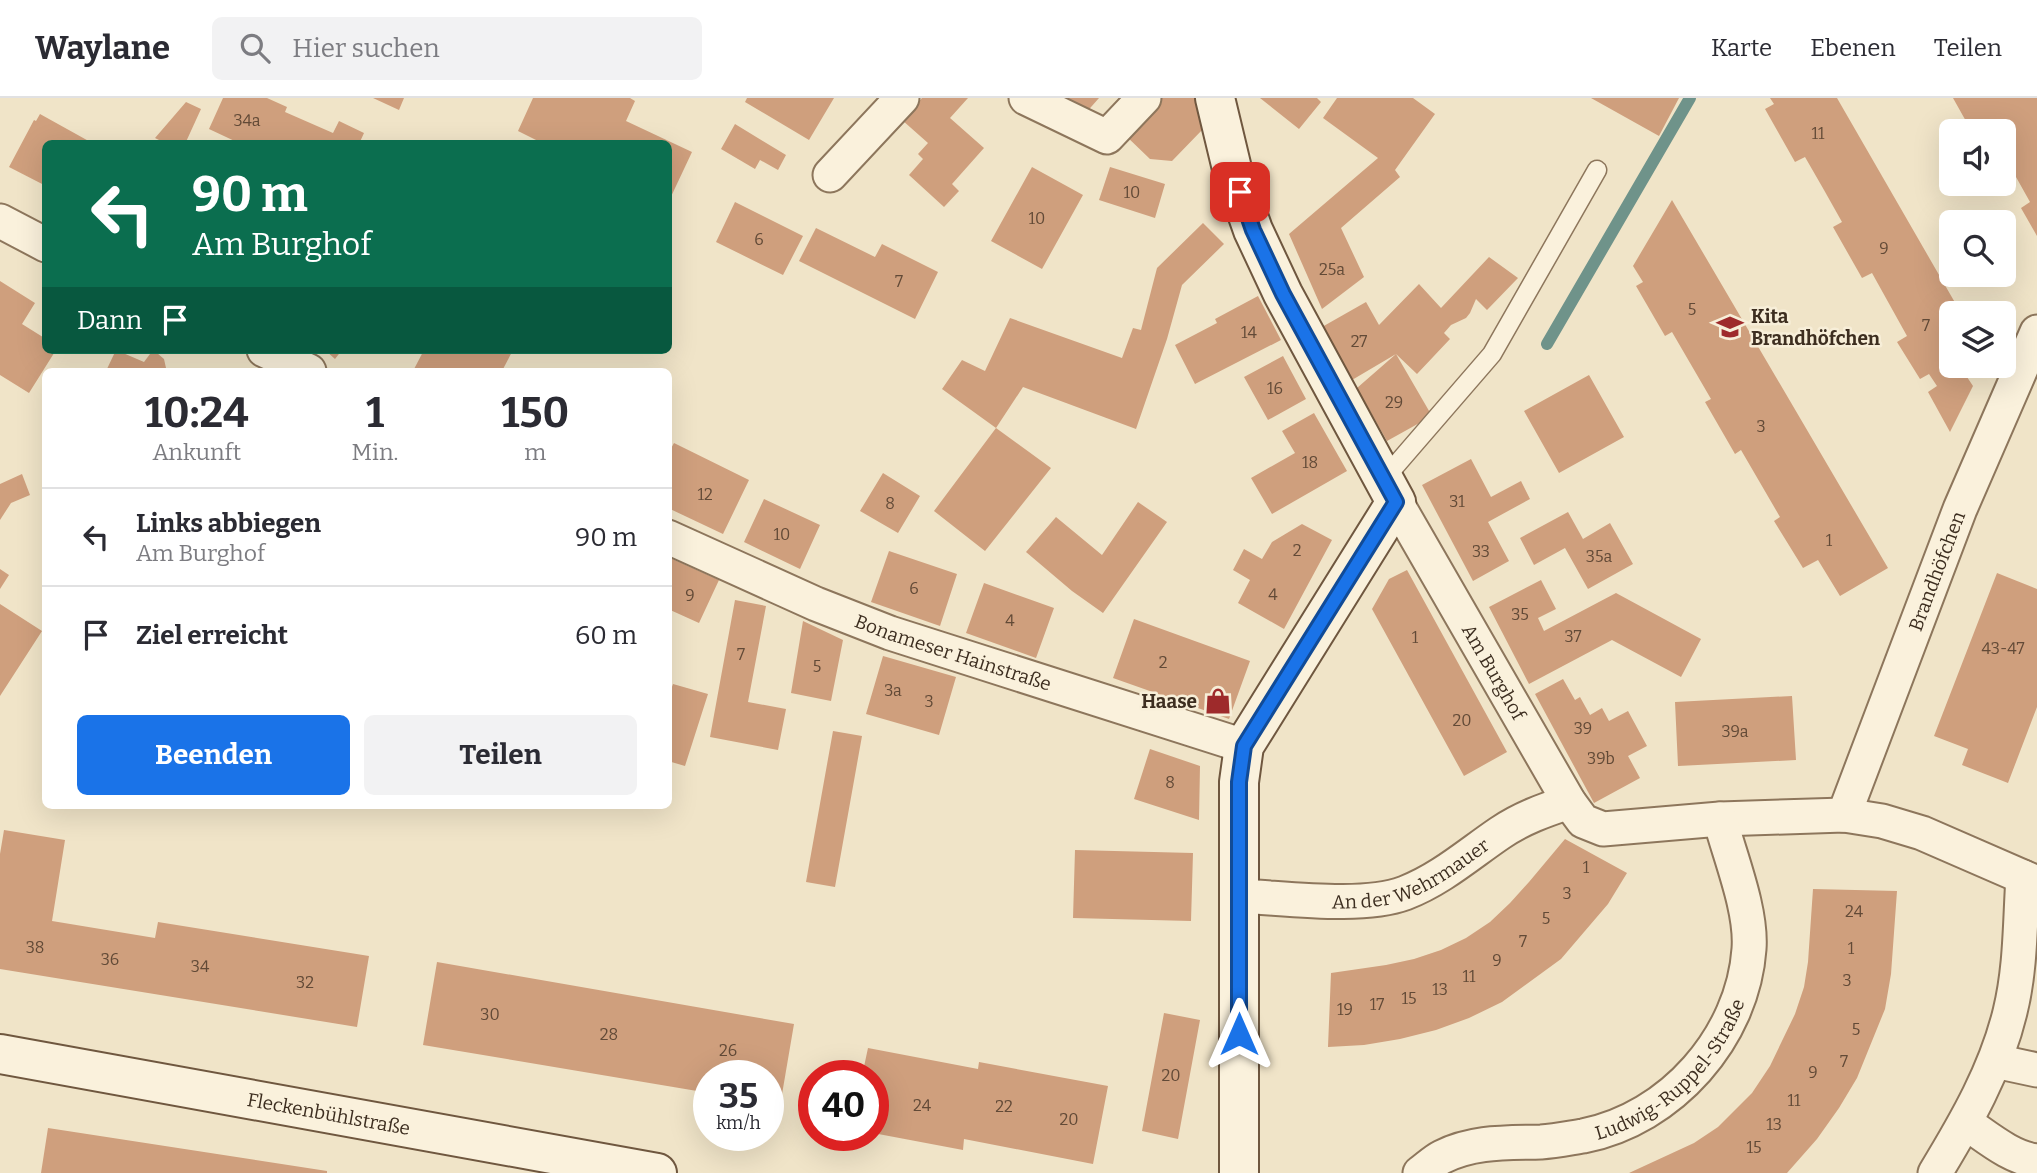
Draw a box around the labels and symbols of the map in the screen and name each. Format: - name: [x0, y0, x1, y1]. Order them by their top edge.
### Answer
- house number: 34a: [233, 111, 261, 130]
- house number: 11: [1812, 124, 1825, 143]
- pin: [1210, 162, 1270, 222]
- house number: 10: [1124, 183, 1140, 202]
- house number: 10: [1029, 209, 1045, 228]
- house number: 6: [754, 230, 764, 249]
- house number: 9: [1879, 239, 1889, 258]
- house number: 25a: [1319, 260, 1345, 279]
- house number: 7: [895, 272, 903, 291]
- house number: 5: [1688, 300, 1696, 319]
- place label: Kita Brandhöfchen: [1751, 305, 1881, 350]
- school or university icon: Kita Brandhöfchen: [1715, 312, 1745, 342]
- house number: 7: [1922, 316, 1930, 335]
- house number: 14: [1241, 323, 1258, 342]
- house number: 27: [1351, 332, 1367, 351]
- house number: 16: [1267, 379, 1283, 398]
- house number: 29: [1385, 393, 1403, 412]
- house number: 3: [1756, 417, 1766, 436]
- house number: 18: [1302, 453, 1318, 472]
- house number: 12: [697, 485, 713, 504]
- house number: 31: [1449, 492, 1465, 511]
- house number: 8: [885, 494, 895, 513]
- street label: Brandhöfchen: [1904, 508, 1970, 634]
- house number: 10: [774, 525, 790, 544]
- house number: 1: [1826, 531, 1833, 550]
- house number: 2: [1293, 541, 1301, 560]
- house number: 33: [1472, 542, 1490, 561]
- house number: 35a: [1586, 547, 1612, 566]
- house number: 6: [909, 579, 919, 598]
- house number: 4: [1268, 585, 1278, 604]
- house number: 9: [685, 586, 695, 605]
- house number: 35: [1511, 605, 1529, 624]
- street label: Bonameser Hainstraße: [852, 609, 1054, 696]
- house number: 4: [1005, 611, 1015, 630]
- street label: Am Burghof: [1457, 620, 1531, 725]
- house number: 37: [1564, 627, 1582, 646]
- house number: 1: [1412, 628, 1419, 647]
- house number: 43-47: [1981, 639, 2025, 658]
- house number: 7: [737, 645, 745, 664]
- house number: 2: [1159, 653, 1167, 672]
- house number: 5: [813, 657, 821, 676]
- house number: 3a: [884, 681, 902, 700]
- shop icon: Haase: [1203, 686, 1233, 716]
- place label: Haase: [1141, 690, 1197, 713]
- house number: 3: [924, 692, 934, 711]
- house number: 20: [1453, 711, 1471, 730]
- house number: 39: [1574, 719, 1592, 738]
- house number: 39a: [1721, 722, 1749, 741]
- house number: 39b: [1587, 749, 1615, 768]
- house number: 8: [1165, 773, 1175, 792]
- street label: An der Wehrmauer: [1332, 833, 1494, 914]
- house number: 1: [1583, 858, 1590, 877]
- house number: 3: [1562, 884, 1572, 903]
- house number: 24: [1845, 902, 1864, 921]
- house number: 5: [1542, 909, 1550, 928]
- house number: 7: [1519, 932, 1527, 951]
- house number: 38: [26, 938, 44, 957]
- house number: 1: [1848, 939, 1855, 958]
- house number: 36: [101, 950, 119, 969]
- house number: 9: [1492, 951, 1502, 970]
- house number: 34: [191, 957, 210, 976]
- house number: 11: [1463, 967, 1476, 986]
- house number: 3: [1842, 971, 1852, 990]
- house number: 32: [296, 973, 314, 992]
- house number: 13: [1432, 980, 1448, 999]
- house number: 15: [1401, 989, 1417, 1008]
- house number: 17: [1370, 995, 1384, 1014]
- street label: Ludwig-Ruppel-Straße: [1592, 996, 1750, 1145]
- position arrow: [1202, 997, 1276, 1071]
- house number: 19: [1337, 1000, 1353, 1019]
- house number: 30: [480, 1005, 500, 1024]
- house number: 5: [1852, 1020, 1860, 1039]
- house number: 28: [600, 1025, 618, 1044]
- house number: 26: [719, 1041, 737, 1060]
- house number: 7: [1840, 1052, 1848, 1071]
- speed limit sign: 40: [798, 1060, 889, 1151]
- house number: 9: [1808, 1063, 1818, 1082]
- house number: 20: [1162, 1066, 1180, 1085]
- street label: Fleckenbühlstraße: [245, 1088, 412, 1140]
- house number: 11: [1788, 1091, 1801, 1110]
- house number: 24: [913, 1096, 932, 1115]
- house number: 22: [995, 1097, 1013, 1116]
- house number: 20: [1060, 1110, 1078, 1129]
- house number: 13: [1766, 1115, 1782, 1134]
- house number: 15: [1746, 1138, 1762, 1157]

